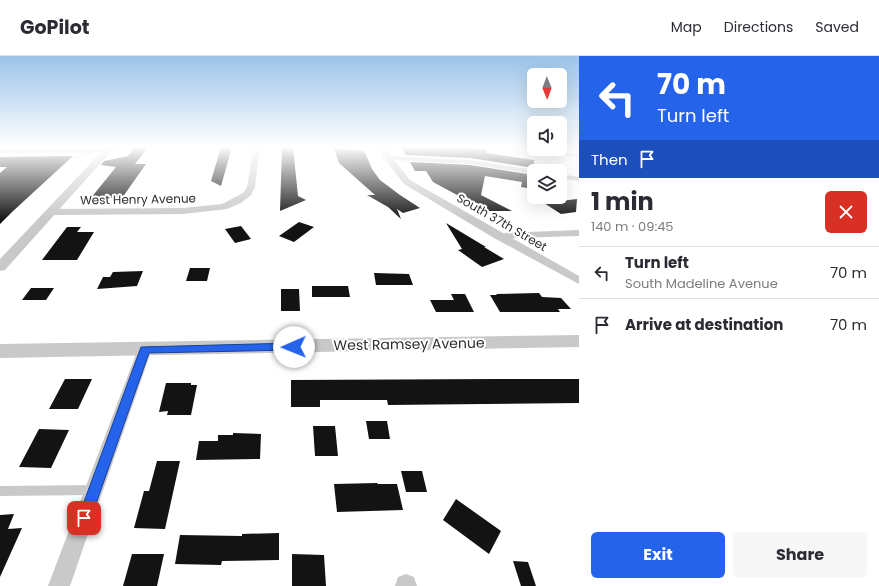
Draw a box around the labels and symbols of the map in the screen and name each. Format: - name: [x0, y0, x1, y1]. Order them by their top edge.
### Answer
- north arrow: [527, 68, 567, 108]
- street label: West Henry Avenue: [80, 189, 196, 209]
- street label: South 37th Street: [454, 189, 550, 255]
- position arrow: [273, 326, 315, 368]
- street label: West Ramsey Avenue: [333, 333, 485, 355]
- pin: [67, 501, 101, 535]

